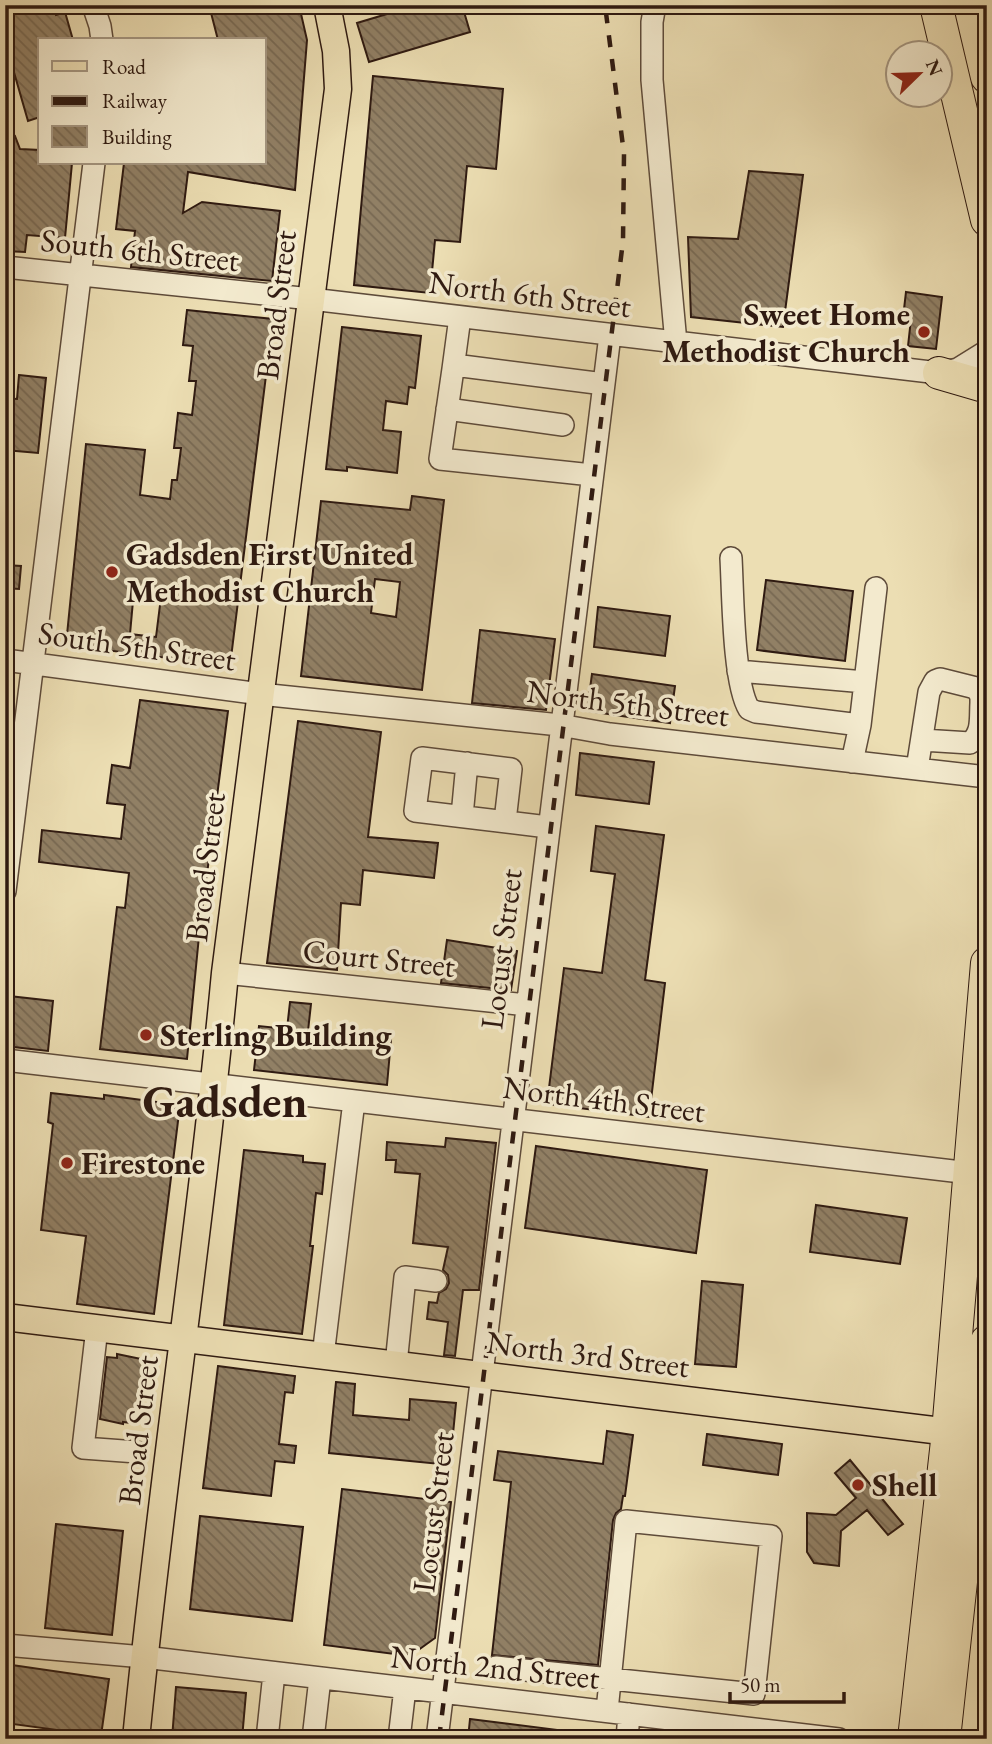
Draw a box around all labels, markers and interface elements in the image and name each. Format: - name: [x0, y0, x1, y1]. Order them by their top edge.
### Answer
- legend: [38, 38, 266, 164]
- north arrow: [884, 38, 954, 108]
- text: Road: [102, 53, 146, 80]
- text: N: [920, 56, 949, 80]
- text: Railway: [102, 87, 168, 114]
- text: Building: [102, 123, 172, 150]
- street label: South 6th Street: [39, 219, 241, 281]
- street label: Broad Street: [246, 228, 306, 382]
- street label: North 6th Street: [426, 261, 634, 327]
- place label: Sweet Home Methodist Church: [662, 293, 910, 372]
- marker: Sweet Home Methodist Church: [916, 324, 932, 340]
- place label: Gadsden First United Methodist Church: [126, 533, 414, 612]
- marker: Gadsden First United Methodist Church: [104, 564, 120, 580]
- street label: South 5th Street: [35, 611, 239, 681]
- street label: North 5th Street: [524, 670, 732, 736]
- street label: Broad Street: [175, 790, 235, 944]
- street label: Locust Street: [470, 866, 532, 1032]
- street label: Court Street: [301, 929, 457, 987]
- place label: Sterling Building: [160, 1014, 393, 1056]
- marker: Sterling Building: [138, 1027, 154, 1043]
- street label: North 4th Street: [500, 1066, 708, 1132]
- district label: Gadsden: [142, 1071, 308, 1131]
- place label: Firestone: [81, 1142, 205, 1184]
- marker: Firestone: [59, 1155, 75, 1171]
- street label: North 3rd Street: [484, 1321, 692, 1387]
- street label: Broad Street: [108, 1353, 168, 1507]
- street label: Locust Street: [402, 1429, 464, 1595]
- place label: Shell: [872, 1464, 937, 1506]
- marker: Shell: [850, 1477, 866, 1493]
- street label: North 2nd Street: [388, 1635, 602, 1699]
- scale bar: [730, 1660, 843, 1704]
- text: 50 m: [740, 1671, 781, 1698]

